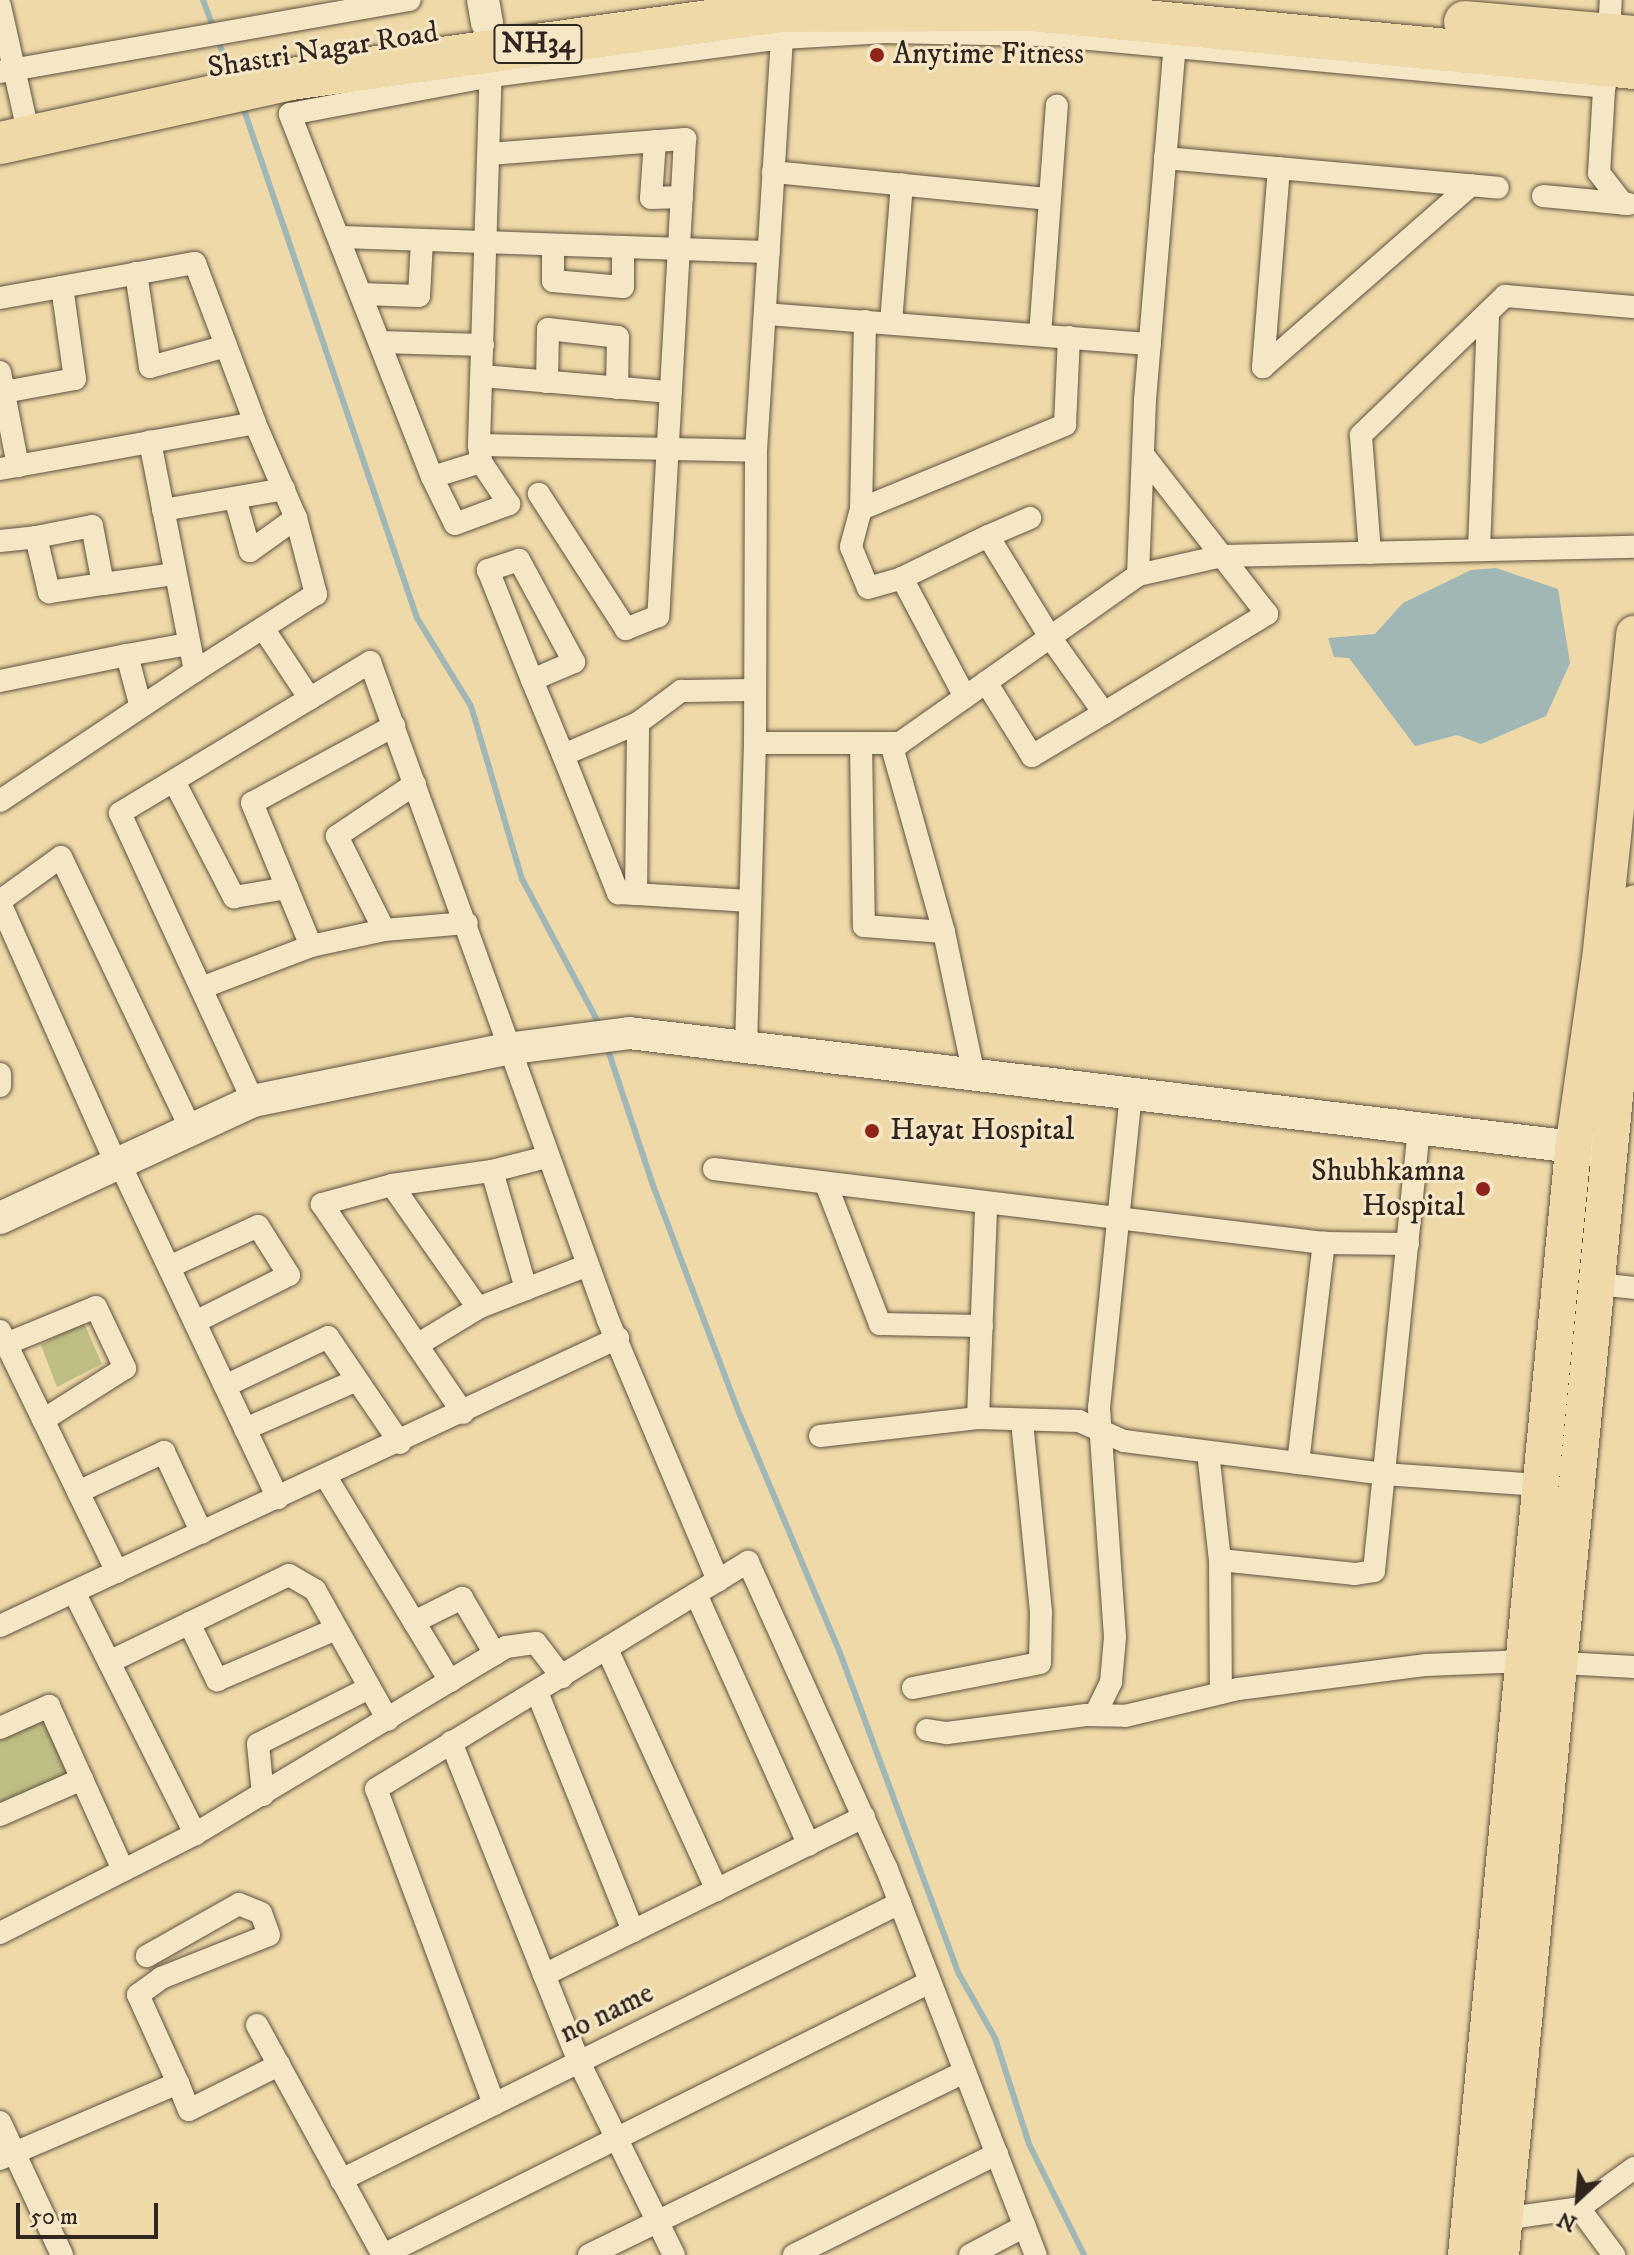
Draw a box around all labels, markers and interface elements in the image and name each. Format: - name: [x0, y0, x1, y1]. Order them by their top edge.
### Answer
- street label: Shastri Nagar Road: [205, 15, 441, 87]
- road number: NH34: [492, 20, 584, 68]
- place label: Anytime Fitness: [893, 37, 1084, 73]
- marker: Anytime Fitness: [868, 46, 886, 64]
- place label: Hayat Hospital: [890, 1113, 1074, 1149]
- marker: Hayat Hospital: [861, 1120, 883, 1142]
- place label: Shubhkamna Hospital: [1311, 1154, 1465, 1224]
- marker: Shubhkamna Hospital: [1472, 1178, 1494, 1200]
- street label: no name: [554, 1976, 660, 2052]
- north arrow: [1538, 2159, 1618, 2239]
- scale bar: [20, 2187, 162, 2237]
- text: 50 m: [30, 2202, 78, 2232]
- text: N: [1553, 2205, 1581, 2237]

